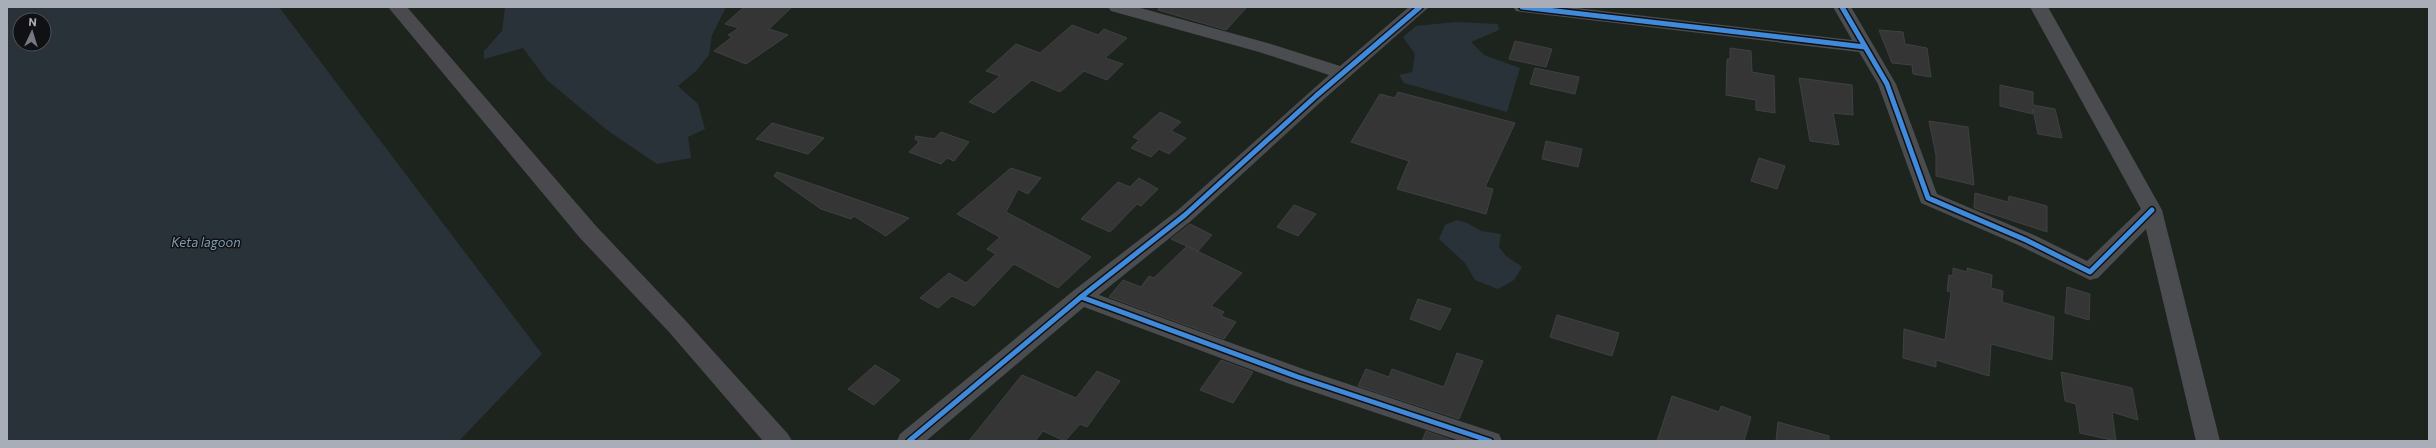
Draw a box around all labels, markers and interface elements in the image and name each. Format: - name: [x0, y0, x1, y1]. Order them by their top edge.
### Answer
- north arrow: [12, 12, 52, 52]
- text: N: [28, 15, 37, 28]
- water label: Keta lagoon: [171, 234, 241, 250]

